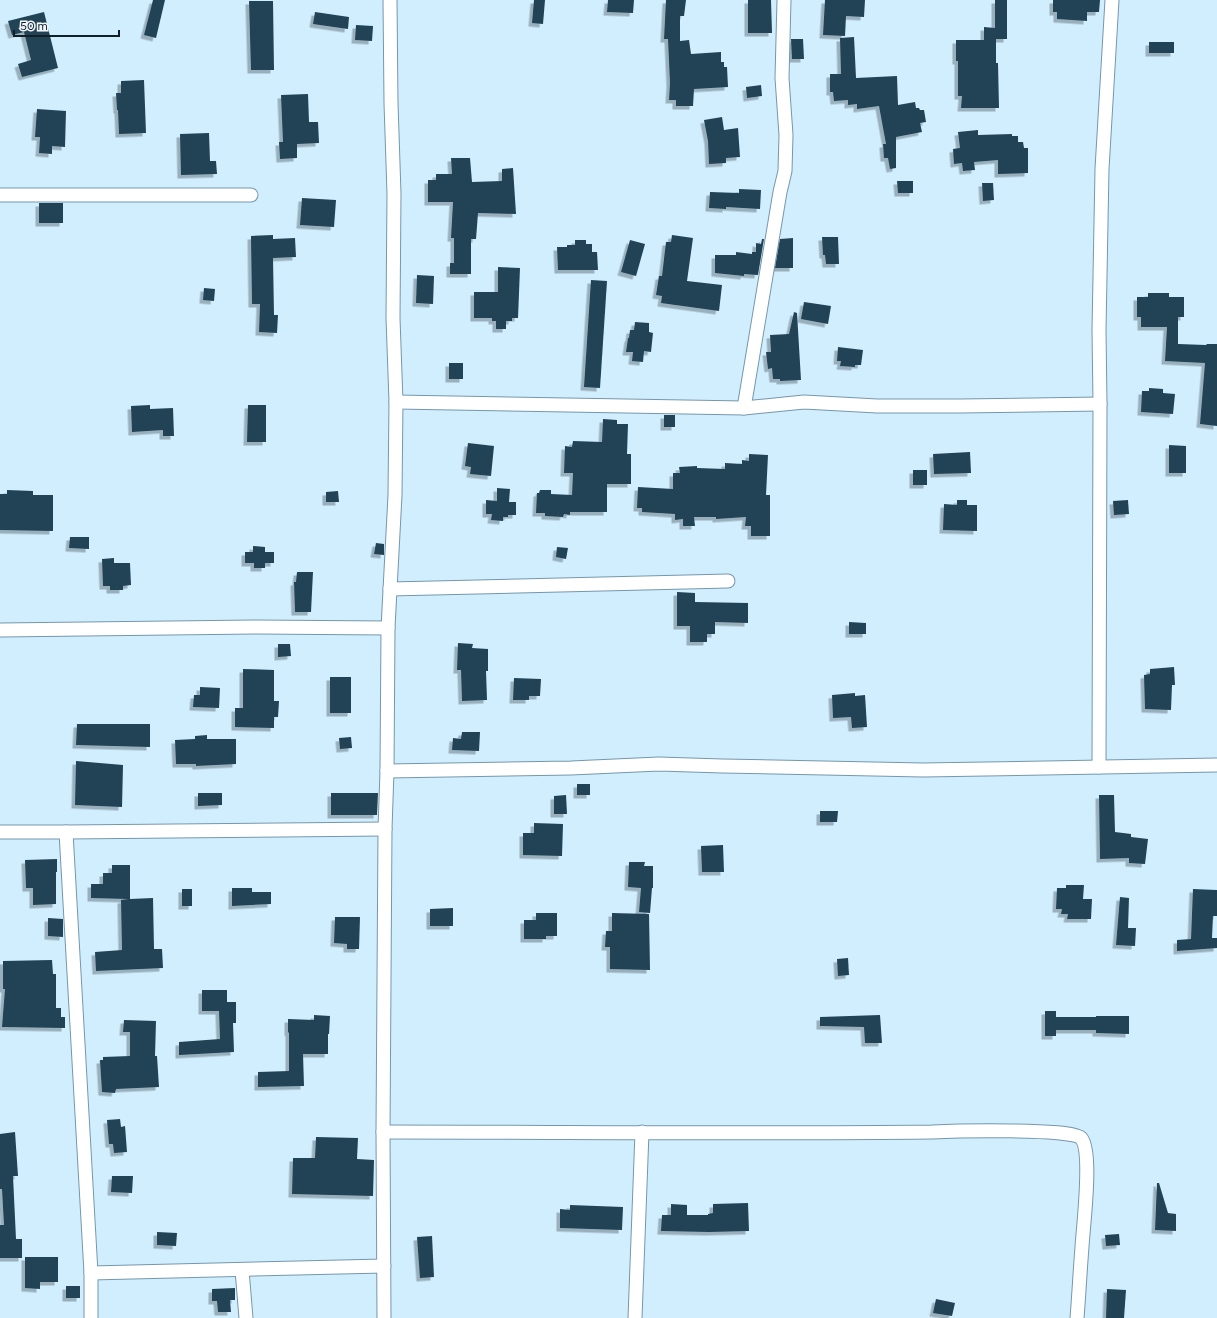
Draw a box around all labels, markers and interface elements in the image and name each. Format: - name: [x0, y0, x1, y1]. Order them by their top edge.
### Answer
- scale bar: [14, 12, 119, 38]
- text: 50 m: [20, 19, 48, 33]

